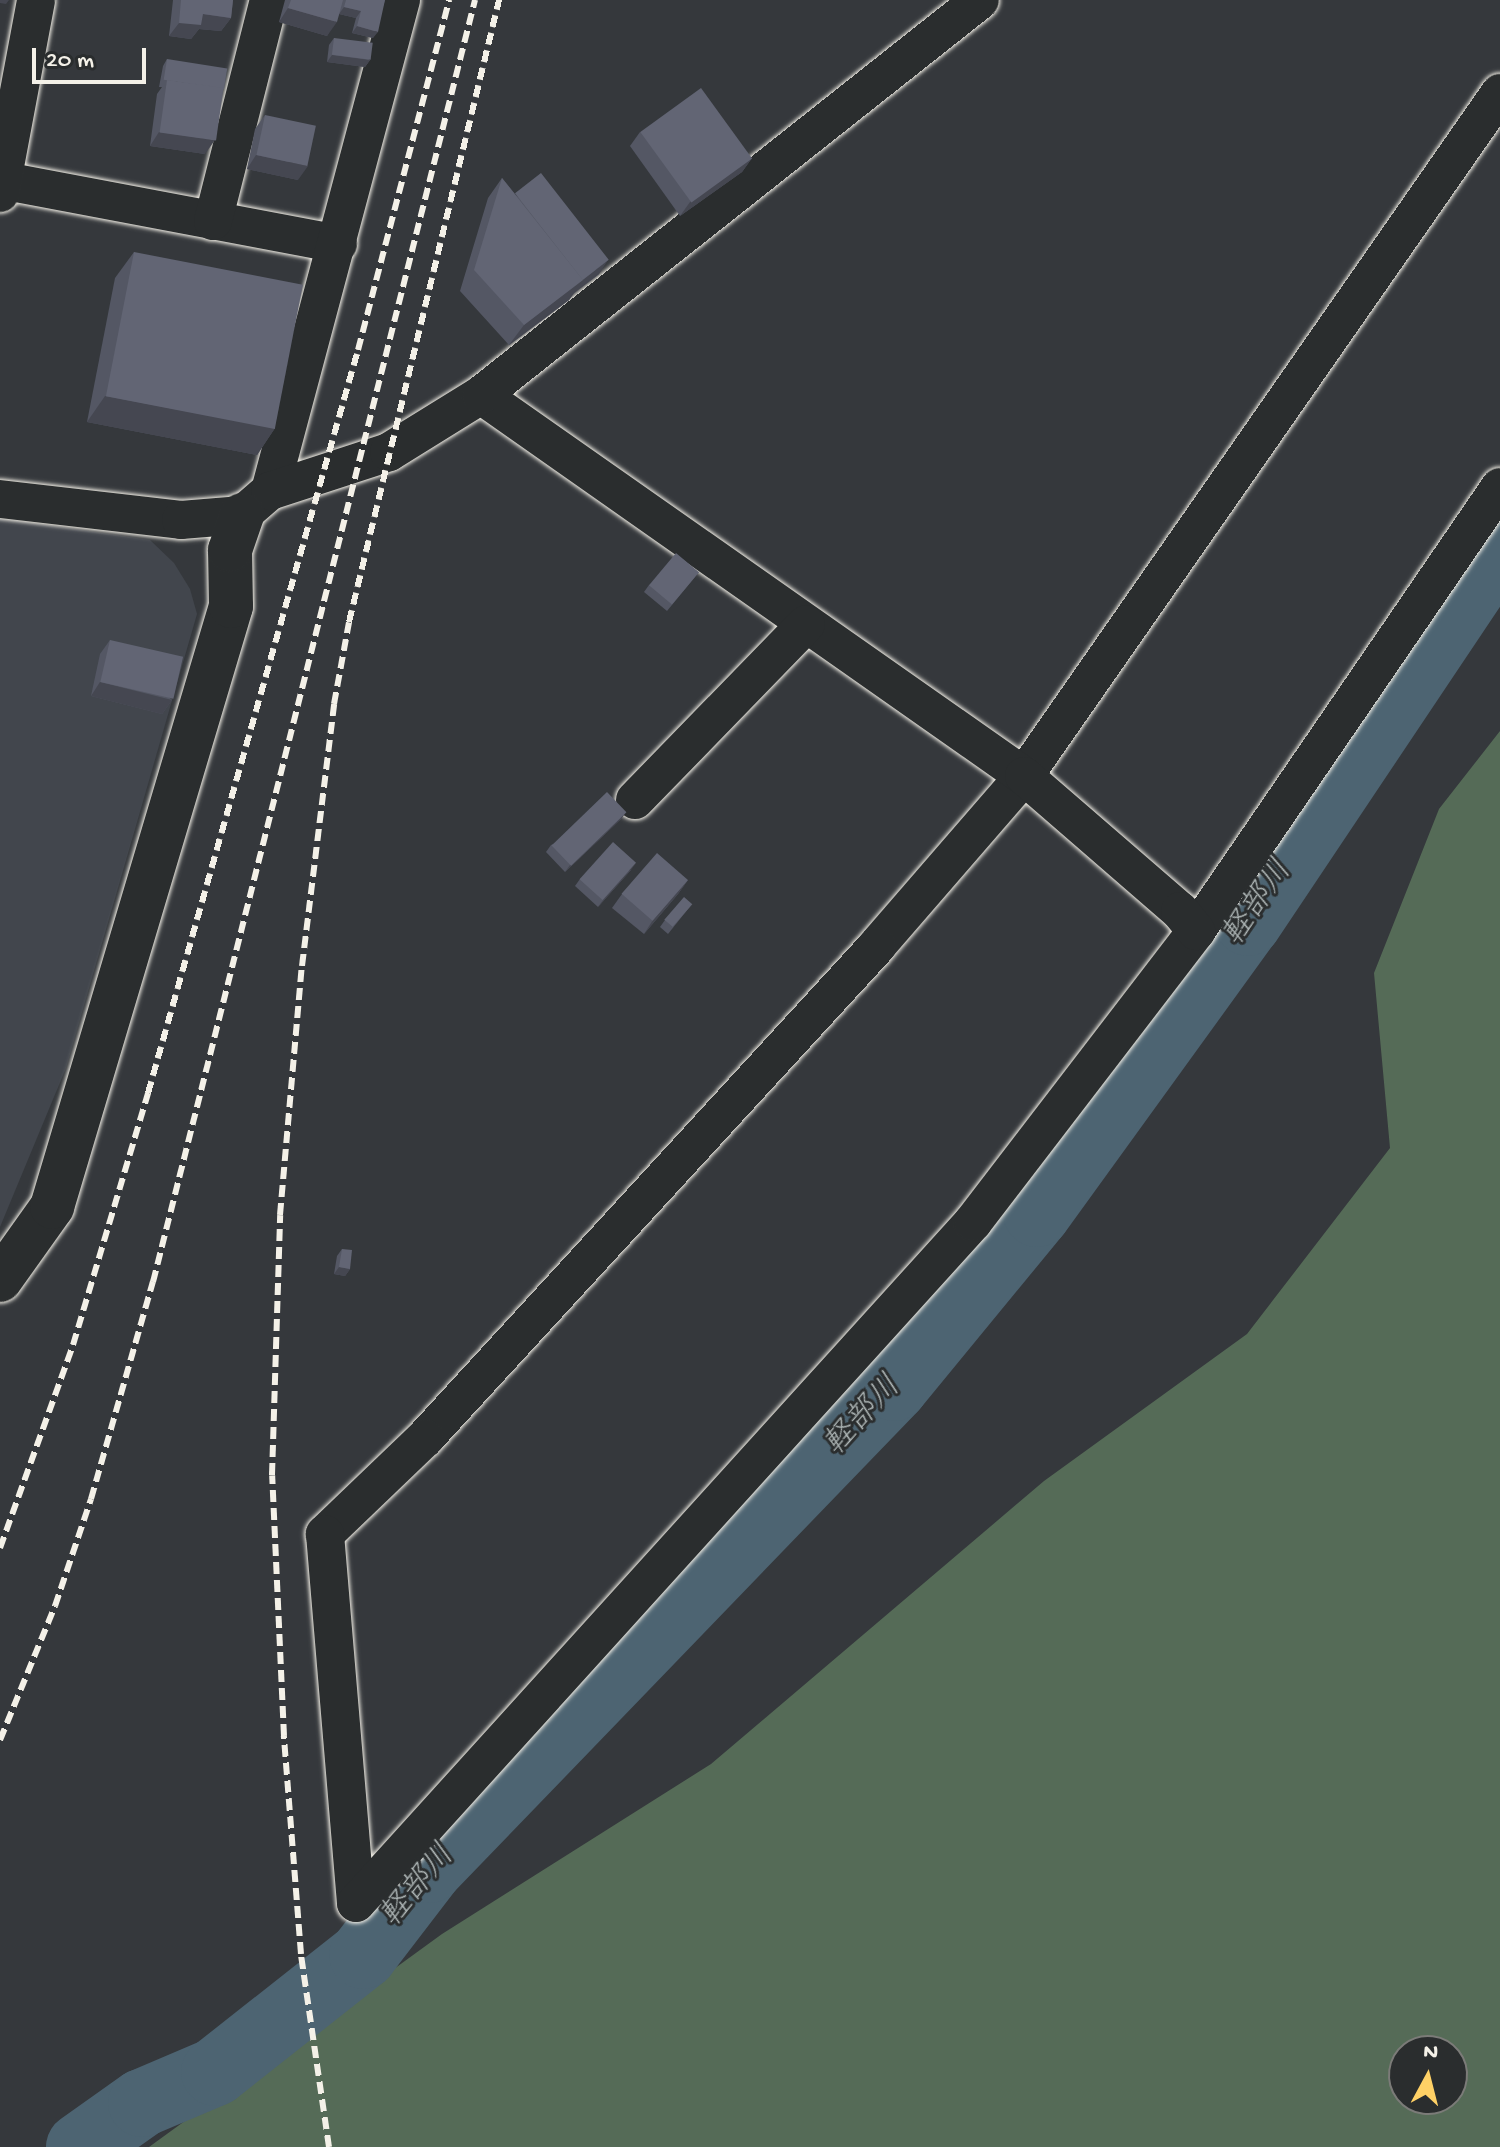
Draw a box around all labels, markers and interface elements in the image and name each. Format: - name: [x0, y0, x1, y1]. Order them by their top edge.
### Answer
- scale bar: [36, 32, 150, 82]
- text: 20 m: [46, 47, 94, 76]
- water label: 軽部川: [1216, 854, 1302, 954]
- water label: 軽部川: [817, 1369, 911, 1465]
- water label: 軽部川: [373, 1838, 465, 1936]
- north arrow: [1388, 2035, 1468, 2115]
- text: N: [1422, 2039, 1439, 2067]

